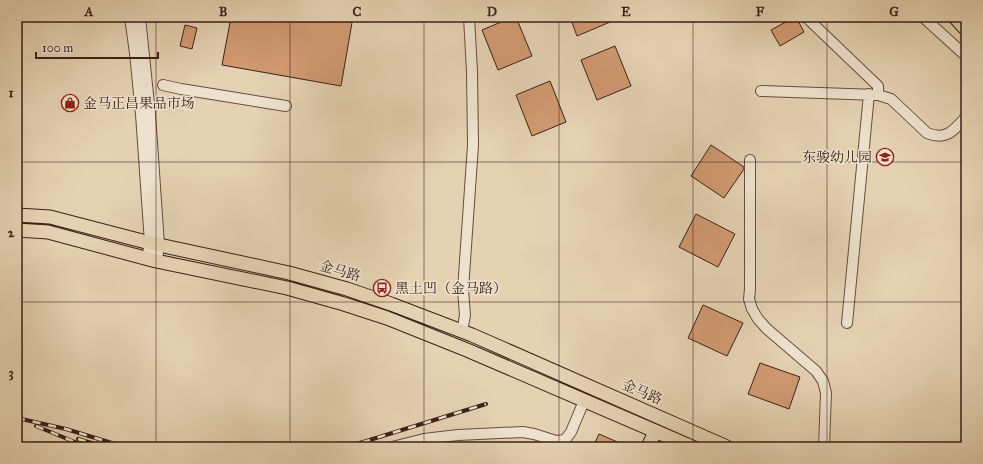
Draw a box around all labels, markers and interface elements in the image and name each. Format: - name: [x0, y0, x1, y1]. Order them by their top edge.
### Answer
- text: A: [84, 4, 94, 20]
- text: B: [219, 4, 228, 20]
- text: C: [353, 4, 362, 20]
- text: D: [487, 4, 497, 20]
- text: E: [621, 4, 631, 20]
- text: F: [756, 4, 765, 20]
- text: G: [889, 4, 899, 20]
- scale bar: [36, 34, 158, 60]
- text: 100 m: [42, 41, 73, 55]
- text: 1: [8, 85, 14, 101]
- shop icon: 金马正昌果品市场: [60, 93, 80, 113]
- place label: 金马正昌果品市场: [83, 95, 195, 112]
- school or university icon: 东骏幼儿园: [875, 147, 895, 167]
- place label: 东骏幼儿园: [802, 149, 872, 166]
- text: 2: [8, 225, 15, 241]
- street label: 金马路: [317, 257, 363, 285]
- bus stop icon: 黑土凹（金马路）: [372, 278, 392, 298]
- place label: 黑土凹（金马路）: [395, 280, 507, 297]
- text: 3: [8, 365, 14, 381]
- street label: 金马路: [619, 376, 665, 408]

